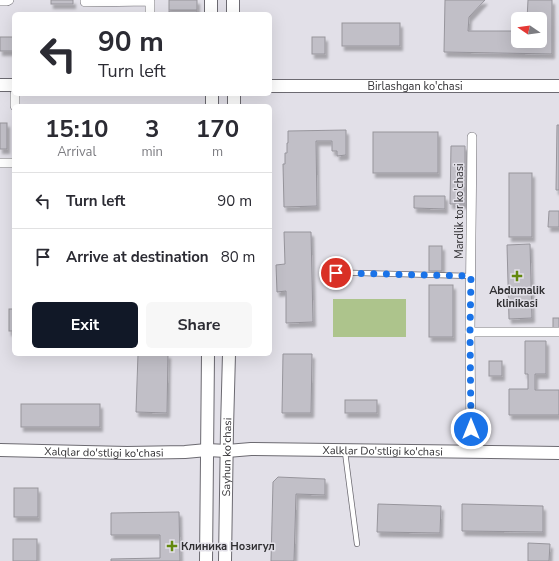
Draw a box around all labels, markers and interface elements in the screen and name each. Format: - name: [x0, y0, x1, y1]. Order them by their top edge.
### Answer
- north arrow: [511, 12, 547, 48]
- map controls: [511, 12, 547, 48]
- text: 90 m: [98, 23, 164, 61]
- icon: left: [32, 28, 84, 80]
- text: Turn left: [98, 59, 166, 83]
- street label: Birlashgan ko'chasi: [368, 79, 462, 94]
- text: 15:10: [45, 113, 108, 145]
- text: 3: [145, 113, 159, 145]
- text: 170: [196, 113, 239, 145]
- text: Arrival: [57, 143, 96, 161]
- text: min: [141, 143, 163, 161]
- text: m: [212, 143, 223, 161]
- street label: Mardlik tor ko'chasi: [452, 163, 467, 259]
- icon: left: [32, 190, 54, 212]
- text: Turn left: [66, 191, 125, 211]
- text: 90 m: [217, 191, 252, 211]
- icon: arrive: [32, 246, 54, 268]
- text: Arrive at destination: [66, 247, 209, 267]
- text: 80 m: [221, 247, 255, 267]
- pin: [319, 256, 353, 290]
- icon: arrive: [325, 262, 347, 284]
- marker: Abdumalik klinikasi: [511, 270, 523, 282]
- place label: Abdumalik klinikasi: [489, 283, 546, 311]
- button: Exit: [32, 302, 138, 348]
- button: Share: [146, 302, 252, 348]
- position arrow: [450, 408, 492, 450]
- street label: Sayhun ko'chasi: [219, 417, 235, 496]
- street label: Xalklar Do'stligi ko'chasi: [323, 443, 443, 459]
- street label: Xalqlar do'stligi ko'chasi: [44, 444, 164, 461]
- place label: Клиника Нозигул: [181, 539, 275, 554]
- marker: Клиника Нозигул: [166, 540, 178, 552]

